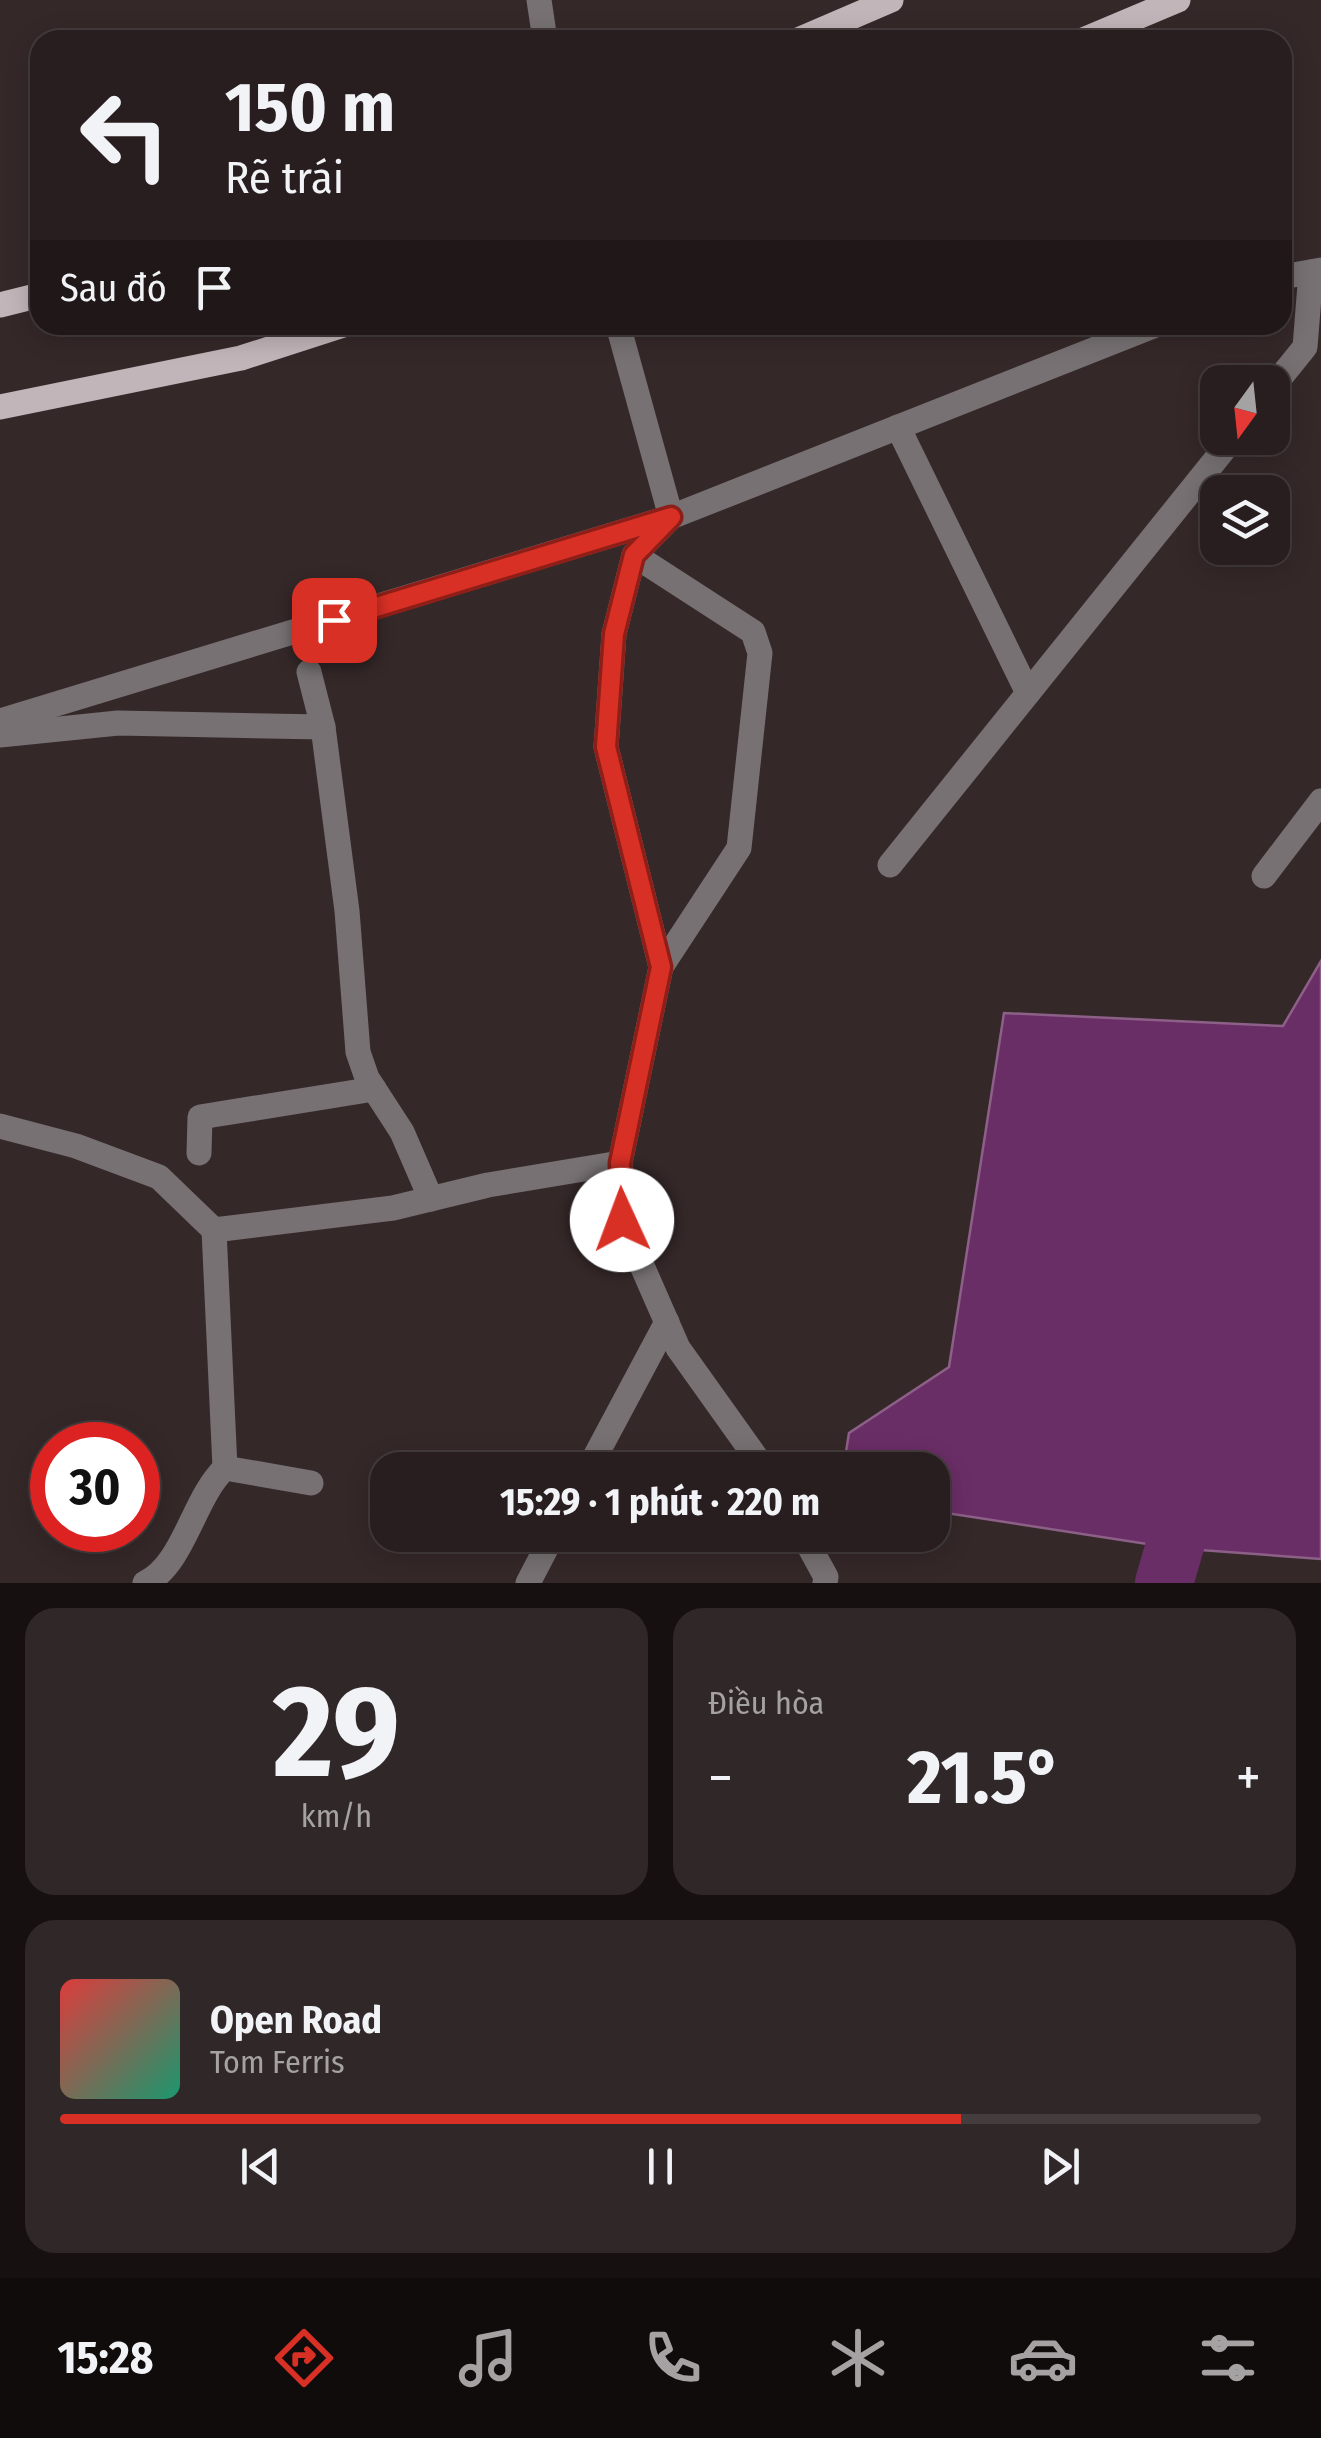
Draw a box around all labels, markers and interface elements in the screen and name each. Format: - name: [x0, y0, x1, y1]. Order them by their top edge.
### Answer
- text: 150 m: [225, 66, 395, 150]
- icon: left: [60, 70, 190, 200]
- text: Rẽ trái: [225, 151, 344, 205]
- icon: arrive: [187, 260, 242, 315]
- text: Sau đó: [60, 265, 167, 311]
- north arrow: [1200, 365, 1290, 455]
- map controls: [1200, 365, 1290, 565]
- button: layers: [1200, 475, 1290, 565]
- pin: [292, 578, 377, 663]
- icon: arrive: [307, 593, 362, 648]
- position arrow: [570, 1168, 674, 1272]
- speed limit sign: 30: [30, 1422, 160, 1552]
- text: 15:29 · 1 phút · 220 m: [500, 1479, 820, 1525]
- text: 29: [273, 1654, 400, 1810]
- text: Điều hòa: [708, 1684, 824, 1722]
- text: 21.5°: [907, 1733, 1062, 1823]
- text: −: [708, 1745, 733, 1811]
- text: +: [1236, 1745, 1261, 1811]
- text: km/h: [301, 1797, 372, 1835]
- text: Open Road: [210, 1997, 382, 2043]
- text: Tom Ferris: [210, 2043, 345, 2081]
- icon: previous: [233, 2139, 288, 2194]
- icon: pause: [633, 2139, 688, 2194]
- icon: next: [1033, 2139, 1088, 2194]
- icon: directions: [269, 2323, 339, 2393]
- icon: music: [453, 2323, 523, 2393]
- icon: phone: [638, 2323, 708, 2393]
- icon: climate: [823, 2323, 893, 2393]
- icon: car: [1008, 2323, 1078, 2393]
- icon: filters: [1193, 2323, 1263, 2393]
- text: 15:28: [57, 2331, 154, 2385]

